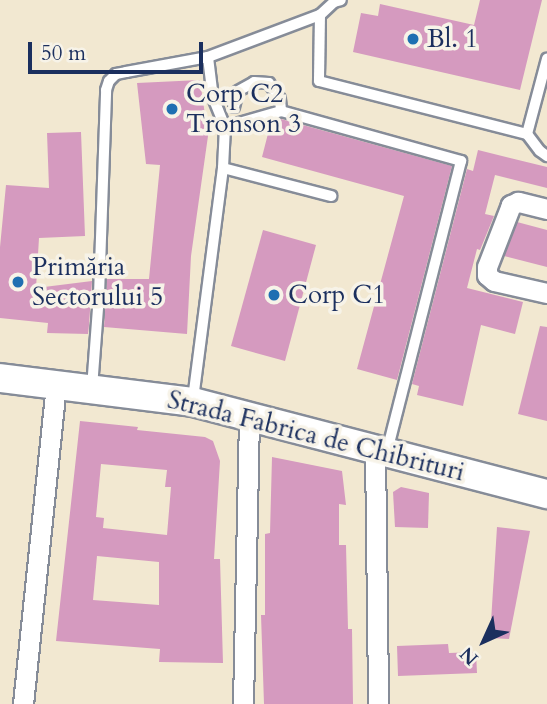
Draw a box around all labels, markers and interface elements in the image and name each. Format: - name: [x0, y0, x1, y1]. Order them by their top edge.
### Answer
- place label: Bl. 1: [427, 23, 478, 55]
- scale bar: [32, 28, 206, 72]
- marker: Bl. 1: [405, 31, 421, 47]
- text: 50 m: [41, 39, 86, 68]
- place label: Corp C2 Tronson 3: [186, 78, 301, 140]
- marker: Corp C2 Tronson 3: [164, 101, 180, 117]
- place label: Primăria Sectorului 5: [32, 251, 163, 312]
- marker: Primăria Sectorului 5: [10, 274, 26, 290]
- place label: Corp C1: [288, 279, 385, 311]
- marker: Corp C1: [266, 287, 282, 303]
- street label: Strada Fabrica de Chibrituri: [164, 384, 468, 488]
- north arrow: [449, 606, 519, 676]
- text: N: [454, 641, 484, 671]

